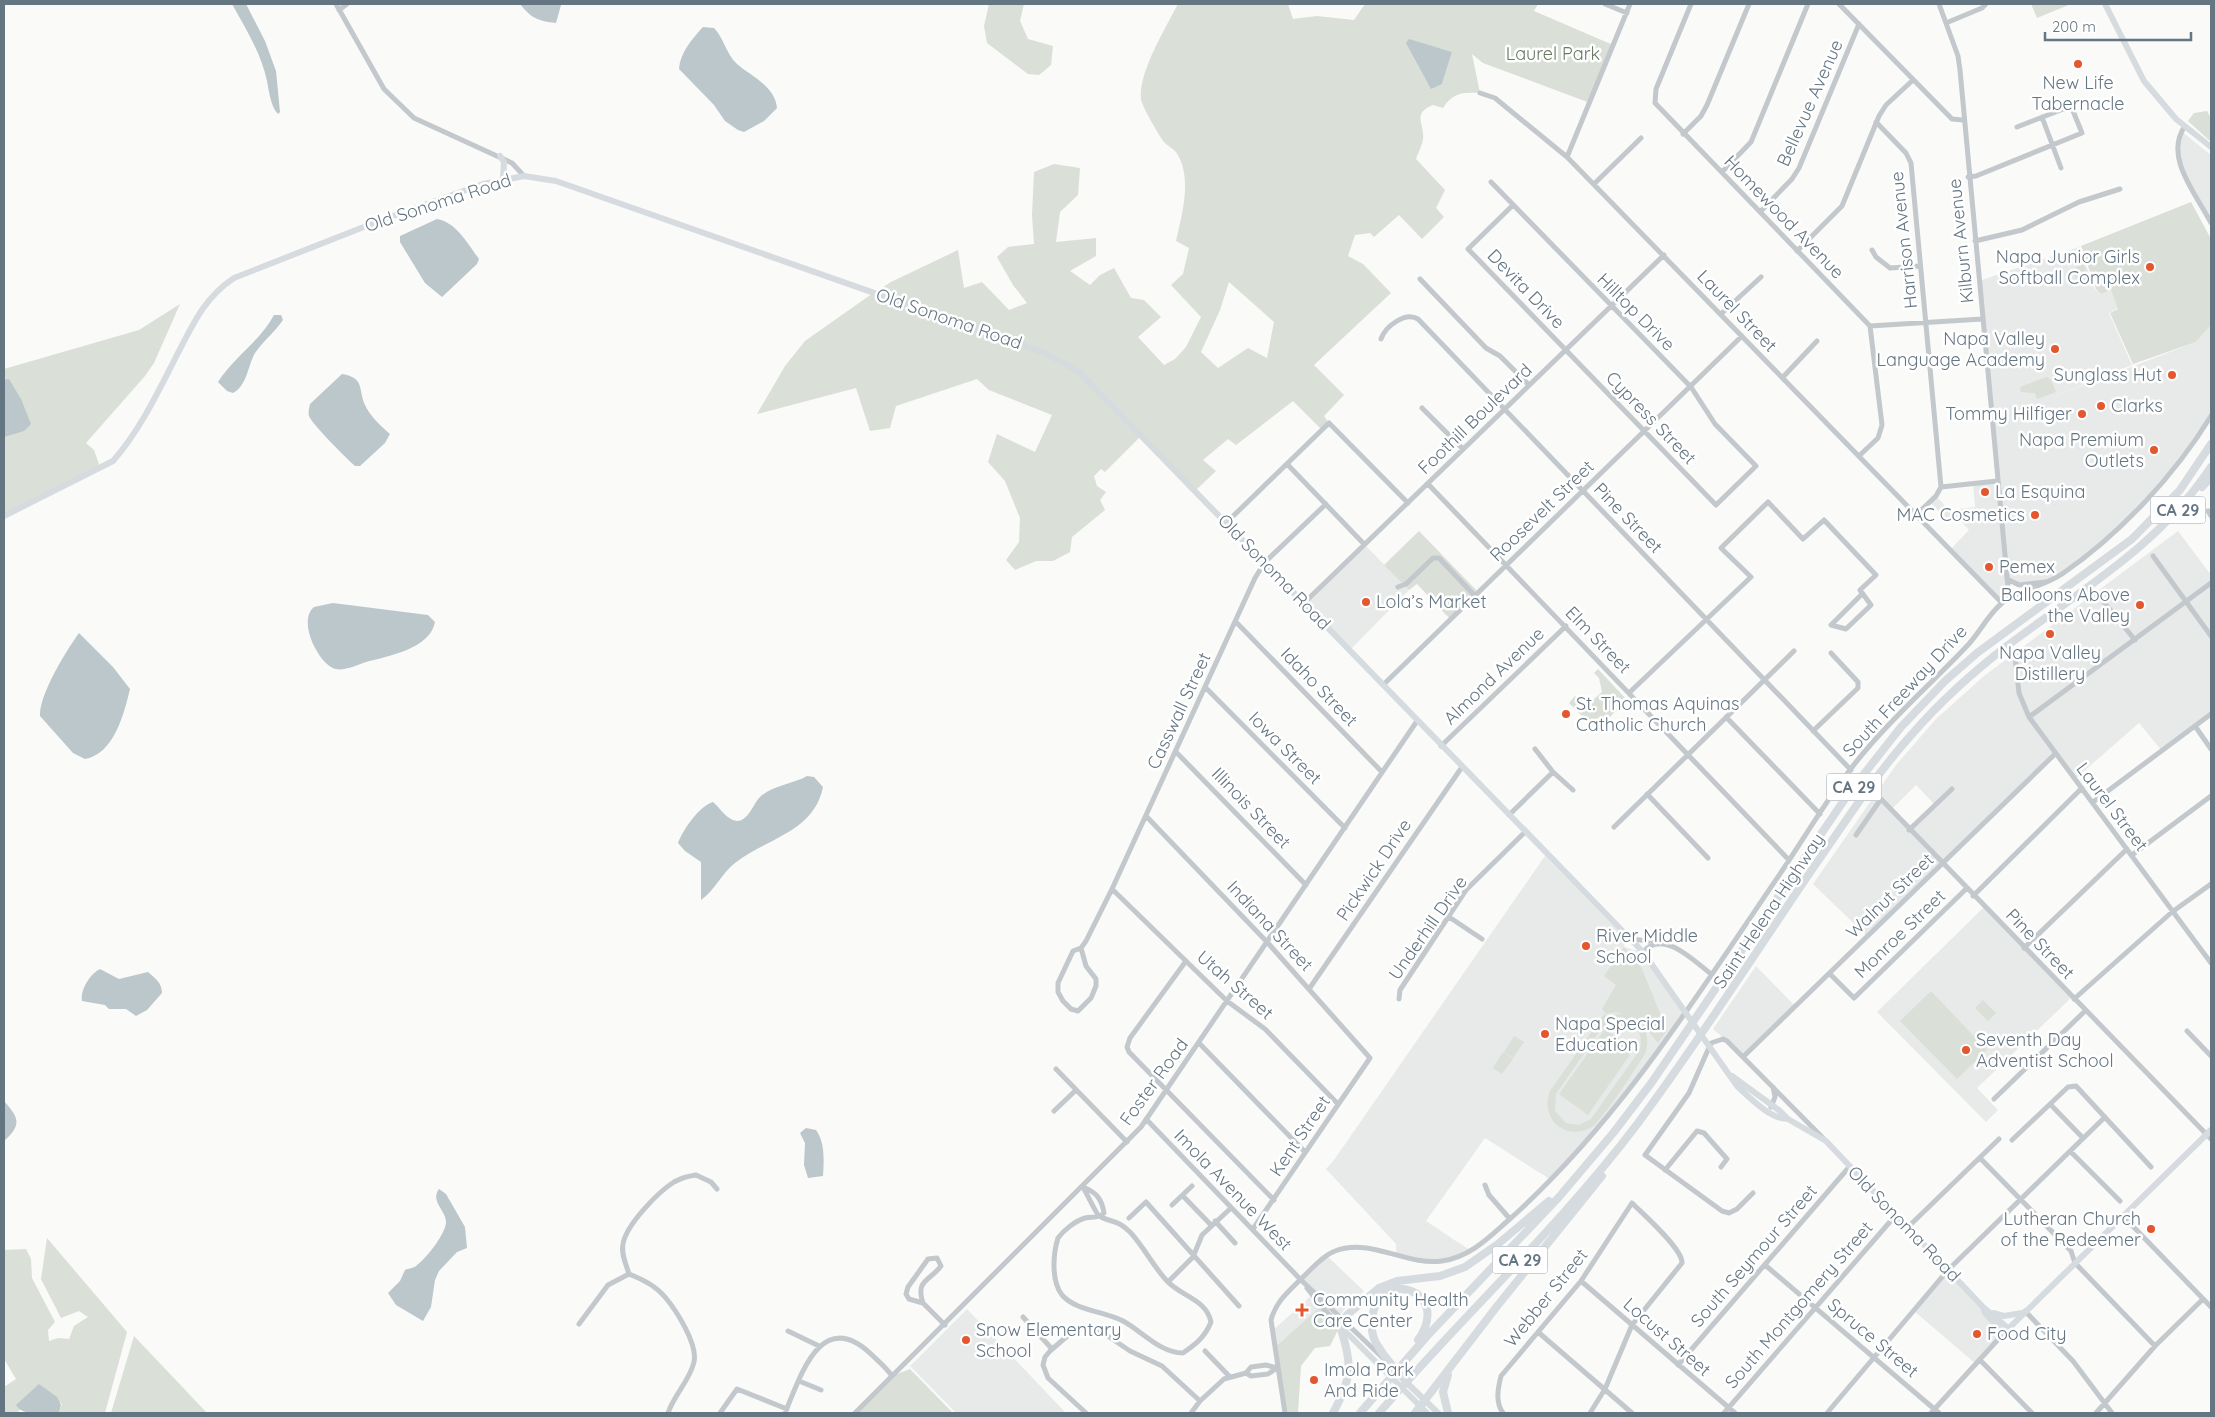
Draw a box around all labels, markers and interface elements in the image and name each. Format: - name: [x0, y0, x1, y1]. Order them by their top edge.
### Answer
- scale bar: [2045, 10, 2191, 42]
- text: 200 m: [2052, 17, 2096, 36]
- street label: Bellevue Avenue: [1771, 36, 1848, 170]
- park label: Laurel Park: [1506, 42, 1600, 65]
- marker: New Life Tabernacle: [2072, 58, 2084, 70]
- place label: New Life Tabernacle: [2032, 71, 2124, 115]
- street label: Homewood Avenue: [1719, 150, 1849, 283]
- street label: Old Sonoma Road: [362, 168, 514, 237]
- street label: Harrison Avenue: [1885, 170, 1922, 310]
- street label: Kilburn Avenue: [1943, 178, 1978, 304]
- street label: Devita Drive: [1483, 244, 1570, 333]
- place label: Napa Junior Girls Softball Complex: [1996, 245, 2140, 289]
- marker: Napa Junior Girls Softball Complex: [2144, 261, 2156, 273]
- street label: Laurel Street: [1692, 265, 1782, 357]
- street label: Hilltop Drive: [1592, 268, 1680, 356]
- street label: Old Sonoma Road: [873, 283, 1025, 354]
- place label: Napa Valley Language Academy: [1876, 327, 2045, 371]
- marker: Napa Valley Language Academy: [2049, 343, 2061, 355]
- street label: Foothill Boulevard: [1413, 358, 1536, 479]
- place label: Sunglass Hut: [2054, 363, 2162, 386]
- street label: Cypress Street: [1601, 366, 1702, 469]
- marker: Sunglass Hut: [2166, 369, 2178, 381]
- place label: Clarks: [2111, 394, 2163, 417]
- marker: Clarks: [2095, 400, 2107, 412]
- place label: Tommy Hilfiger: [1945, 402, 2072, 425]
- marker: Tommy Hilfiger: [2076, 408, 2088, 420]
- place label: Napa Premium Outlets: [2019, 428, 2144, 472]
- marker: Napa Premium Outlets: [2148, 444, 2160, 456]
- street label: Roosevelt Street: [1485, 455, 1599, 566]
- street label: Pine Street: [1589, 478, 1668, 558]
- place label: La Esquina: [1995, 480, 2085, 503]
- marker: La Esquina: [1979, 486, 1991, 498]
- road number: CA 29: [2150, 496, 2206, 524]
- place label: MAC Cosmetics: [1897, 503, 2025, 526]
- street label: Old Sonoma Road: [1213, 509, 1336, 635]
- marker: MAC Cosmetics: [2029, 509, 2041, 521]
- place label: Pemex: [1999, 555, 2055, 578]
- marker: Pemex: [1983, 561, 1995, 573]
- place label: Balloons Above the Valley: [2001, 583, 2130, 627]
- place label: Lola’s Market: [1376, 590, 1487, 613]
- marker: Lola’s Market: [1360, 596, 1372, 608]
- marker: Balloons Above the Valley: [2134, 599, 2146, 611]
- street label: Elm Street: [1561, 601, 1636, 678]
- street label: South Freeway Drive: [1837, 620, 1972, 762]
- street label: Almond Avenue: [1439, 622, 1549, 729]
- marker: Napa Valley Distillery: [2044, 628, 2056, 640]
- place label: Napa Valley Distillery: [1999, 641, 2101, 685]
- street label: Idaho Street: [1276, 642, 1363, 731]
- street label: Casswall Street: [1141, 649, 1216, 773]
- place label: St. Thomas Aquinas Catholic Church: [1576, 692, 1739, 736]
- street label: Iowa Street: [1244, 706, 1327, 789]
- marker: St. Thomas Aquinas Catholic Church: [1560, 708, 1572, 720]
- street label: Laurel Street: [2071, 758, 2153, 856]
- street label: Illinois Street: [1207, 762, 1296, 853]
- road number: CA 29: [1826, 774, 1882, 800]
- street label: Pickwick Drive: [1331, 814, 1416, 925]
- street label: Saint Helena Highway: [1708, 829, 1829, 993]
- street label: Walnut Street: [1841, 848, 1938, 943]
- street label: Underhill Drive: [1383, 871, 1472, 984]
- street label: Indiana Street: [1222, 875, 1318, 976]
- street label: Monroe Street: [1849, 884, 1950, 983]
- street label: Pine Street: [2001, 904, 2080, 984]
- place label: River Middle School: [1596, 924, 1698, 968]
- marker: River Middle School: [1580, 940, 1592, 952]
- street label: Utah Street: [1192, 945, 1278, 1024]
- place label: Napa Special Education: [1555, 1012, 1665, 1056]
- marker: Napa Special Education: [1539, 1028, 1551, 1040]
- place label: Seventh Day Adventist School: [1976, 1028, 2114, 1072]
- street label: Foster Road: [1114, 1034, 1193, 1130]
- marker: Seventh Day Adventist School: [1960, 1044, 1972, 1056]
- street label: Kent Street: [1264, 1091, 1335, 1181]
- street label: Imola Avenue West: [1169, 1124, 1297, 1255]
- street label: Old Sonoma Road: [1843, 1161, 1966, 1287]
- street label: South Seymour Street: [1685, 1180, 1822, 1332]
- place label: Lutheran Church of the Redeemer: [2000, 1207, 2141, 1251]
- street label: South Montgomery Street: [1720, 1216, 1878, 1393]
- marker: Lutheran Church of the Redeemer: [2145, 1223, 2157, 1235]
- street label: Webber Street: [1499, 1244, 1592, 1352]
- road number: CA 29: [1492, 1246, 1548, 1274]
- place label: Community Health Care Center: [1313, 1288, 1469, 1332]
- street label: Locust Street: [1619, 1292, 1716, 1381]
- street label: Spruce Street: [1823, 1293, 1924, 1382]
- marker: Community Health Care Center: [1295, 1303, 1309, 1317]
- place label: Snow Elementary School: [976, 1318, 1121, 1362]
- place label: Food City: [1987, 1322, 2066, 1345]
- marker: Food City: [1971, 1328, 1983, 1340]
- marker: Snow Elementary School: [960, 1334, 972, 1346]
- place label: Imola Park And Ride: [1324, 1358, 1414, 1402]
- marker: Imola Park And Ride: [1308, 1374, 1320, 1386]

